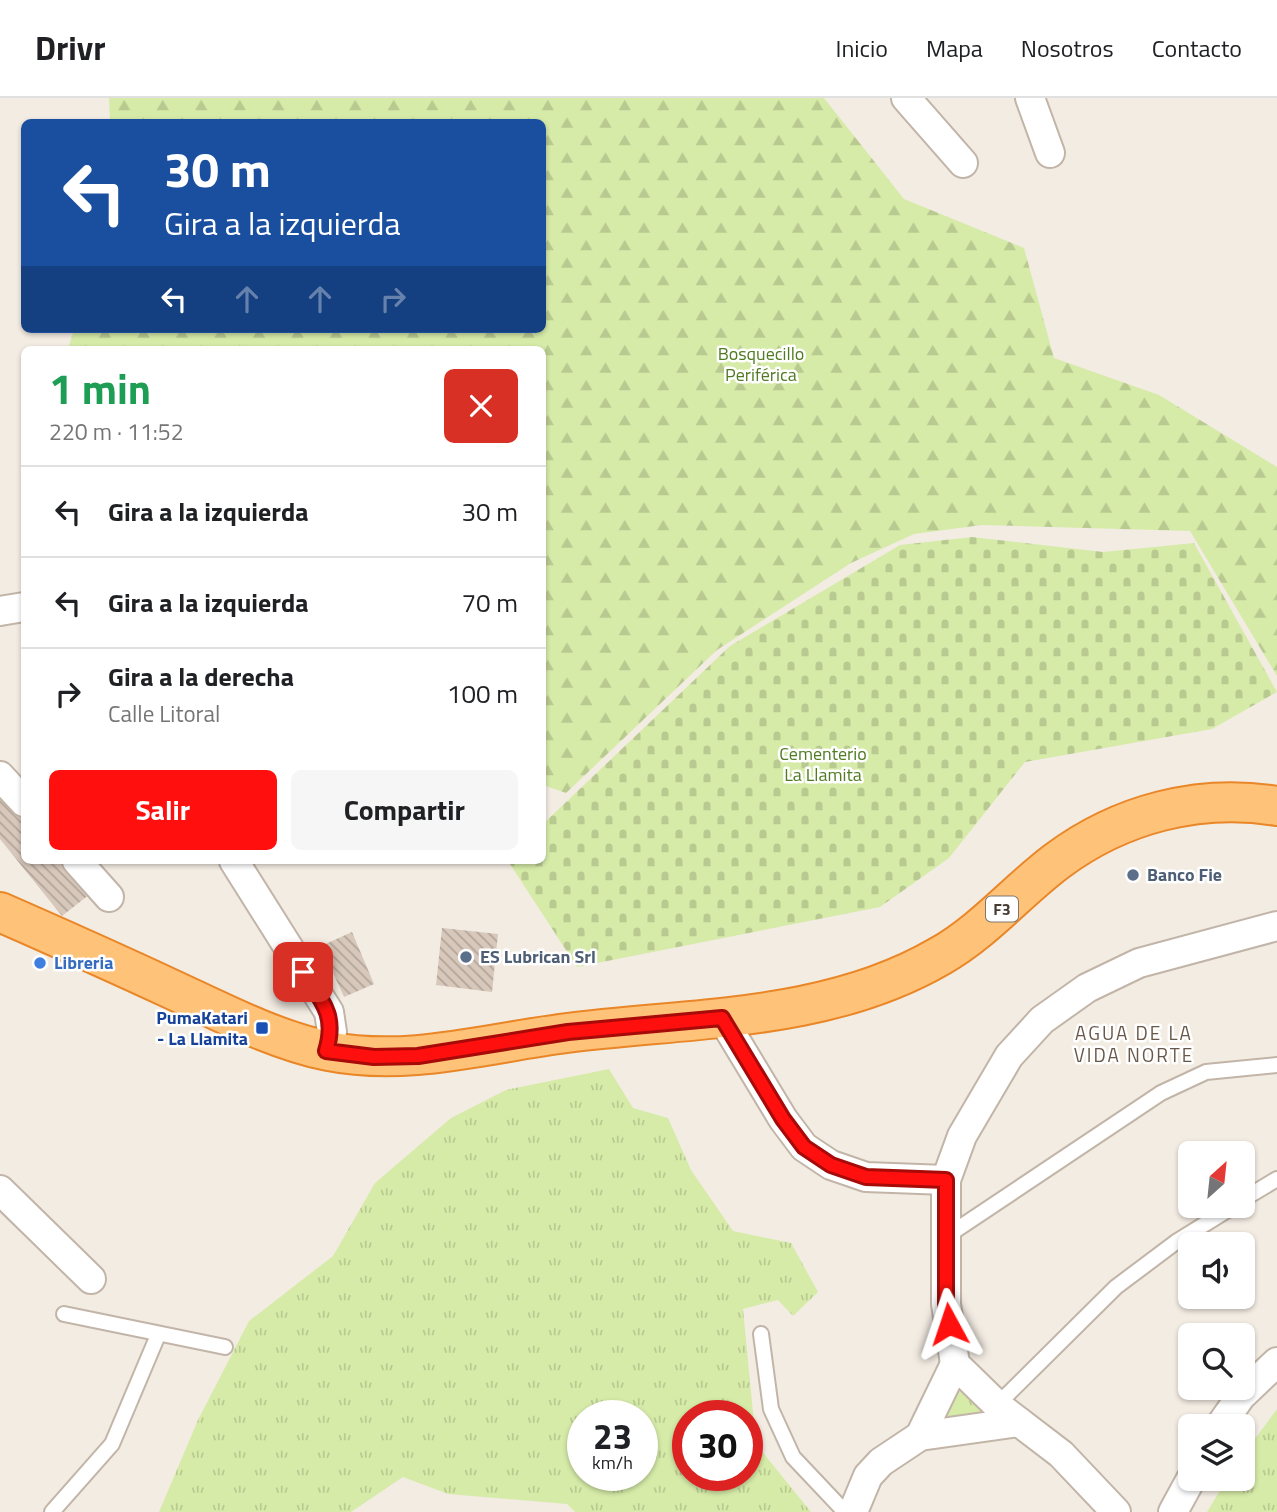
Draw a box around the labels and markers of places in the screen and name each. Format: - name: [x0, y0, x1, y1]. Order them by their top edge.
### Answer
- place label: Banco Fie: [1147, 861, 1222, 888]
- marker: Banco Fie: [1125, 867, 1141, 883]
- pin: [273, 942, 333, 1002]
- place label: ES Lubrican Srl: [480, 943, 596, 970]
- place label: Libreria: [54, 949, 113, 976]
- marker: ES Lubrican Srl: [458, 949, 474, 965]
- marker: Libreria: [32, 955, 48, 971]
- place label: PumaKatari - La Llamita: [156, 1004, 248, 1052]
- marker: PumaKatari - La Llamita: [254, 1020, 270, 1036]

